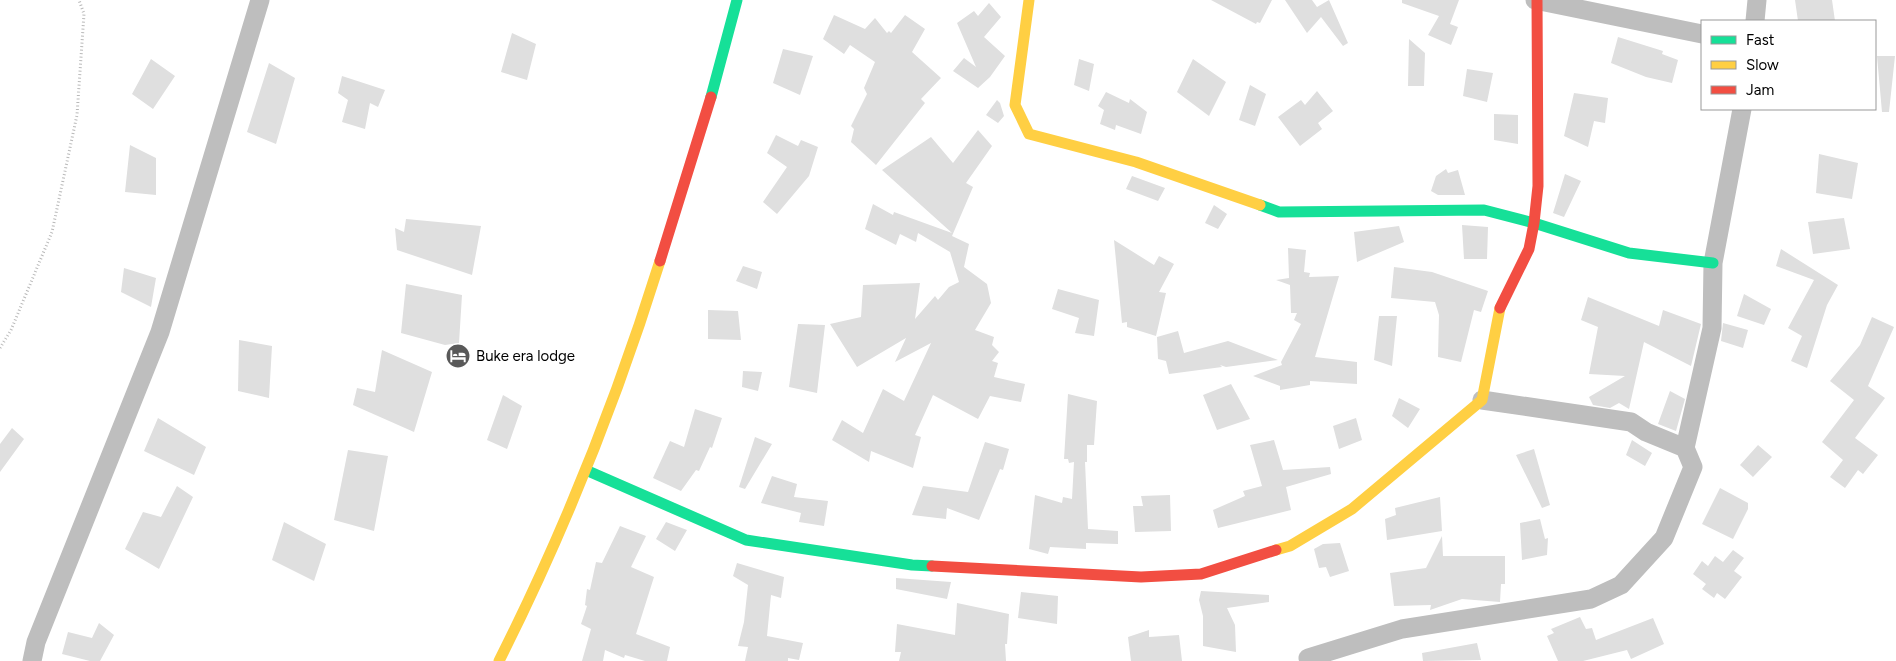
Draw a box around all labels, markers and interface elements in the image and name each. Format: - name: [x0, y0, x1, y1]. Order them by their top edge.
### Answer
- legend: [1701, 20, 1876, 110]
- text: Fast: [1746, 31, 1775, 49]
- text: Slow: [1746, 56, 1779, 74]
- text: Jam: [1746, 81, 1774, 99]
- hotel icon: Buke era lodge: [445, 343, 471, 369]
- place label: Buke era lodge: [476, 347, 575, 365]

